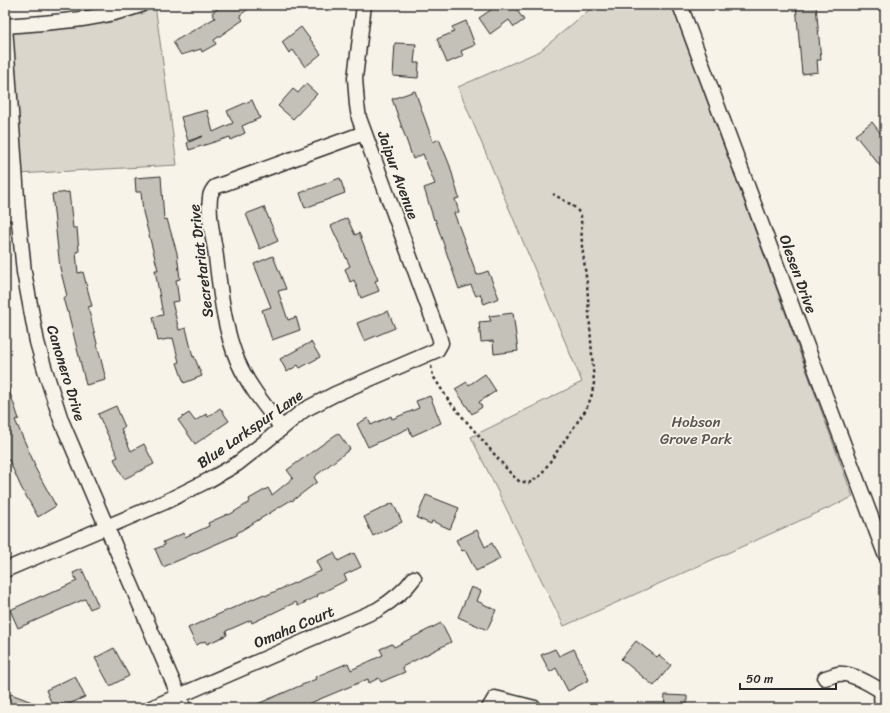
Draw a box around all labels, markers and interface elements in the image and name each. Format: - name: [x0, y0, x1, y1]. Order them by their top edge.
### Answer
- street label: Jaipur Avenue: [370, 126, 426, 223]
- street label: Secretariat Drive: [181, 202, 221, 319]
- street label: Olesen Drive: [772, 231, 824, 317]
- street label: Canonero Drive: [39, 322, 93, 424]
- street label: Blue Larkspur Lane: [191, 383, 309, 475]
- park label: Hobson Grove Park: [660, 409, 733, 452]
- street label: Omaha Court: [250, 598, 339, 656]
- scale bar: [740, 665, 836, 691]
- text: 50 m: [746, 668, 773, 690]

